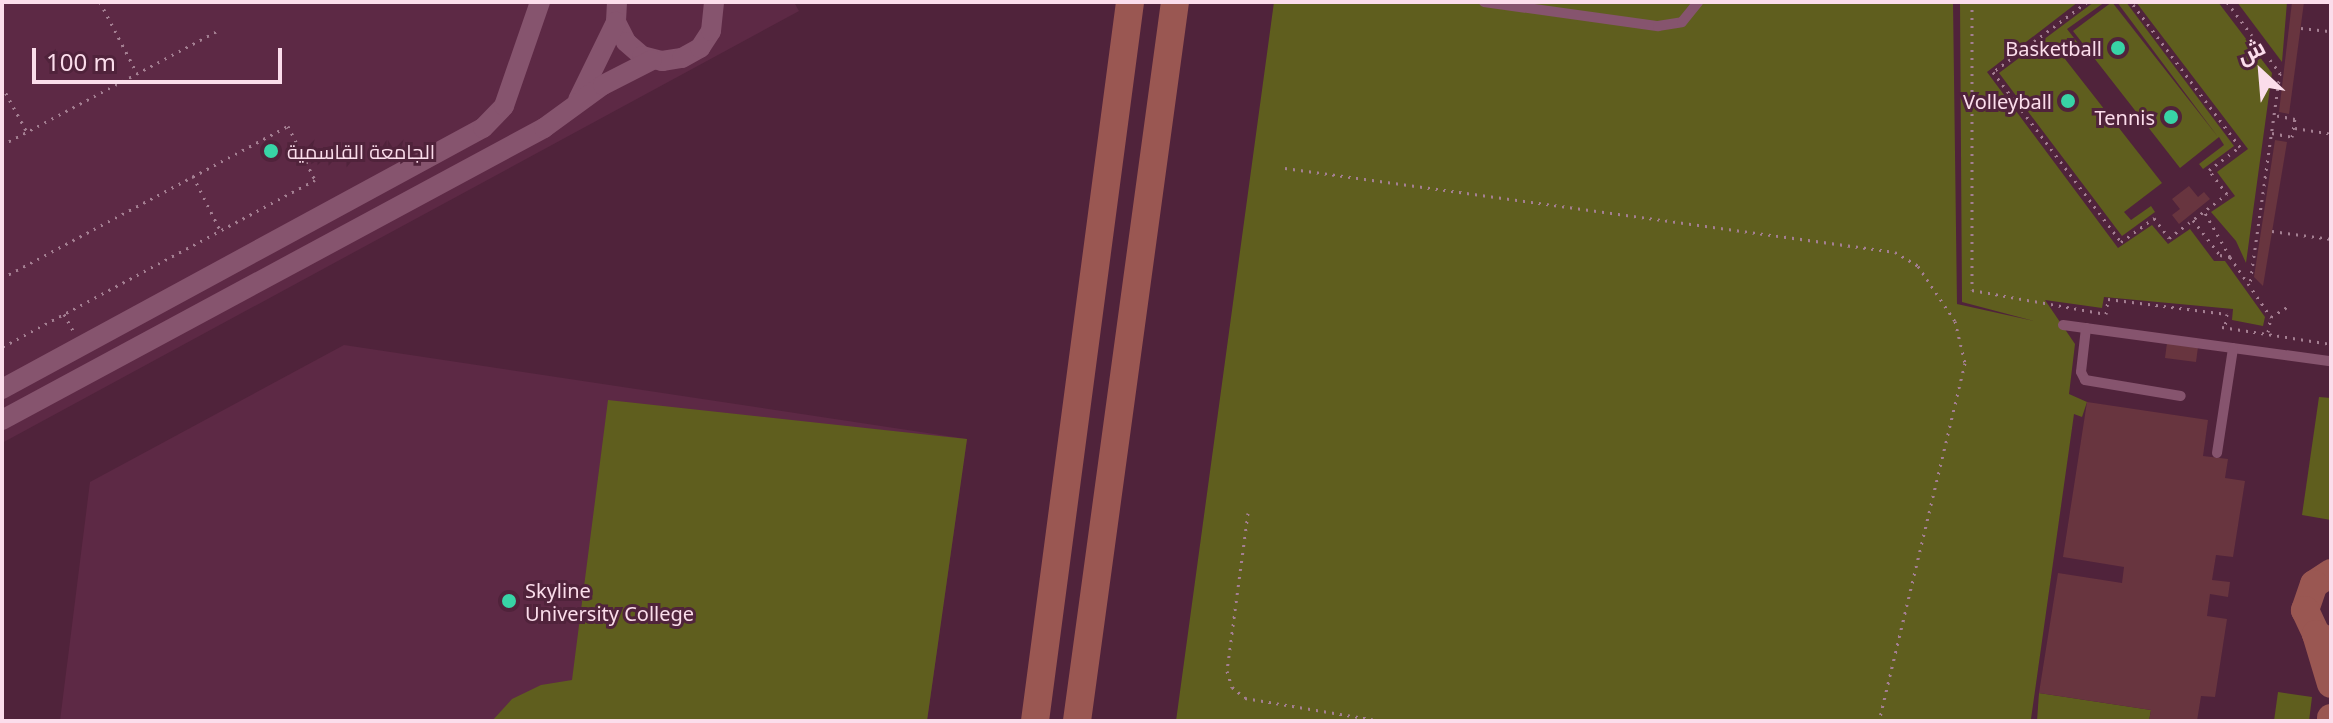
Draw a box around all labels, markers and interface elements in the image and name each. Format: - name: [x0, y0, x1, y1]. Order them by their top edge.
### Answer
- text: ش: [2231, 31, 2270, 70]
- scale bar: [36, 32, 286, 82]
- north arrow: [2221, 32, 2301, 112]
- place label: Basketball: [2005, 36, 2102, 60]
- marker: Basketball: [2109, 39, 2127, 57]
- text: 100 m: [46, 45, 116, 78]
- place label: Volleyball: [1963, 89, 2052, 113]
- marker: Volleyball: [2059, 92, 2077, 110]
- place label: Tennis: [2095, 105, 2155, 129]
- marker: Tennis: [2162, 108, 2180, 126]
- place label: الجامعة القاسمية: [287, 139, 435, 163]
- marker: الجامعة القاسمية: [262, 142, 280, 160]
- place label: Skyline University College: [525, 578, 694, 625]
- marker: Skyline University College: [500, 592, 518, 610]

